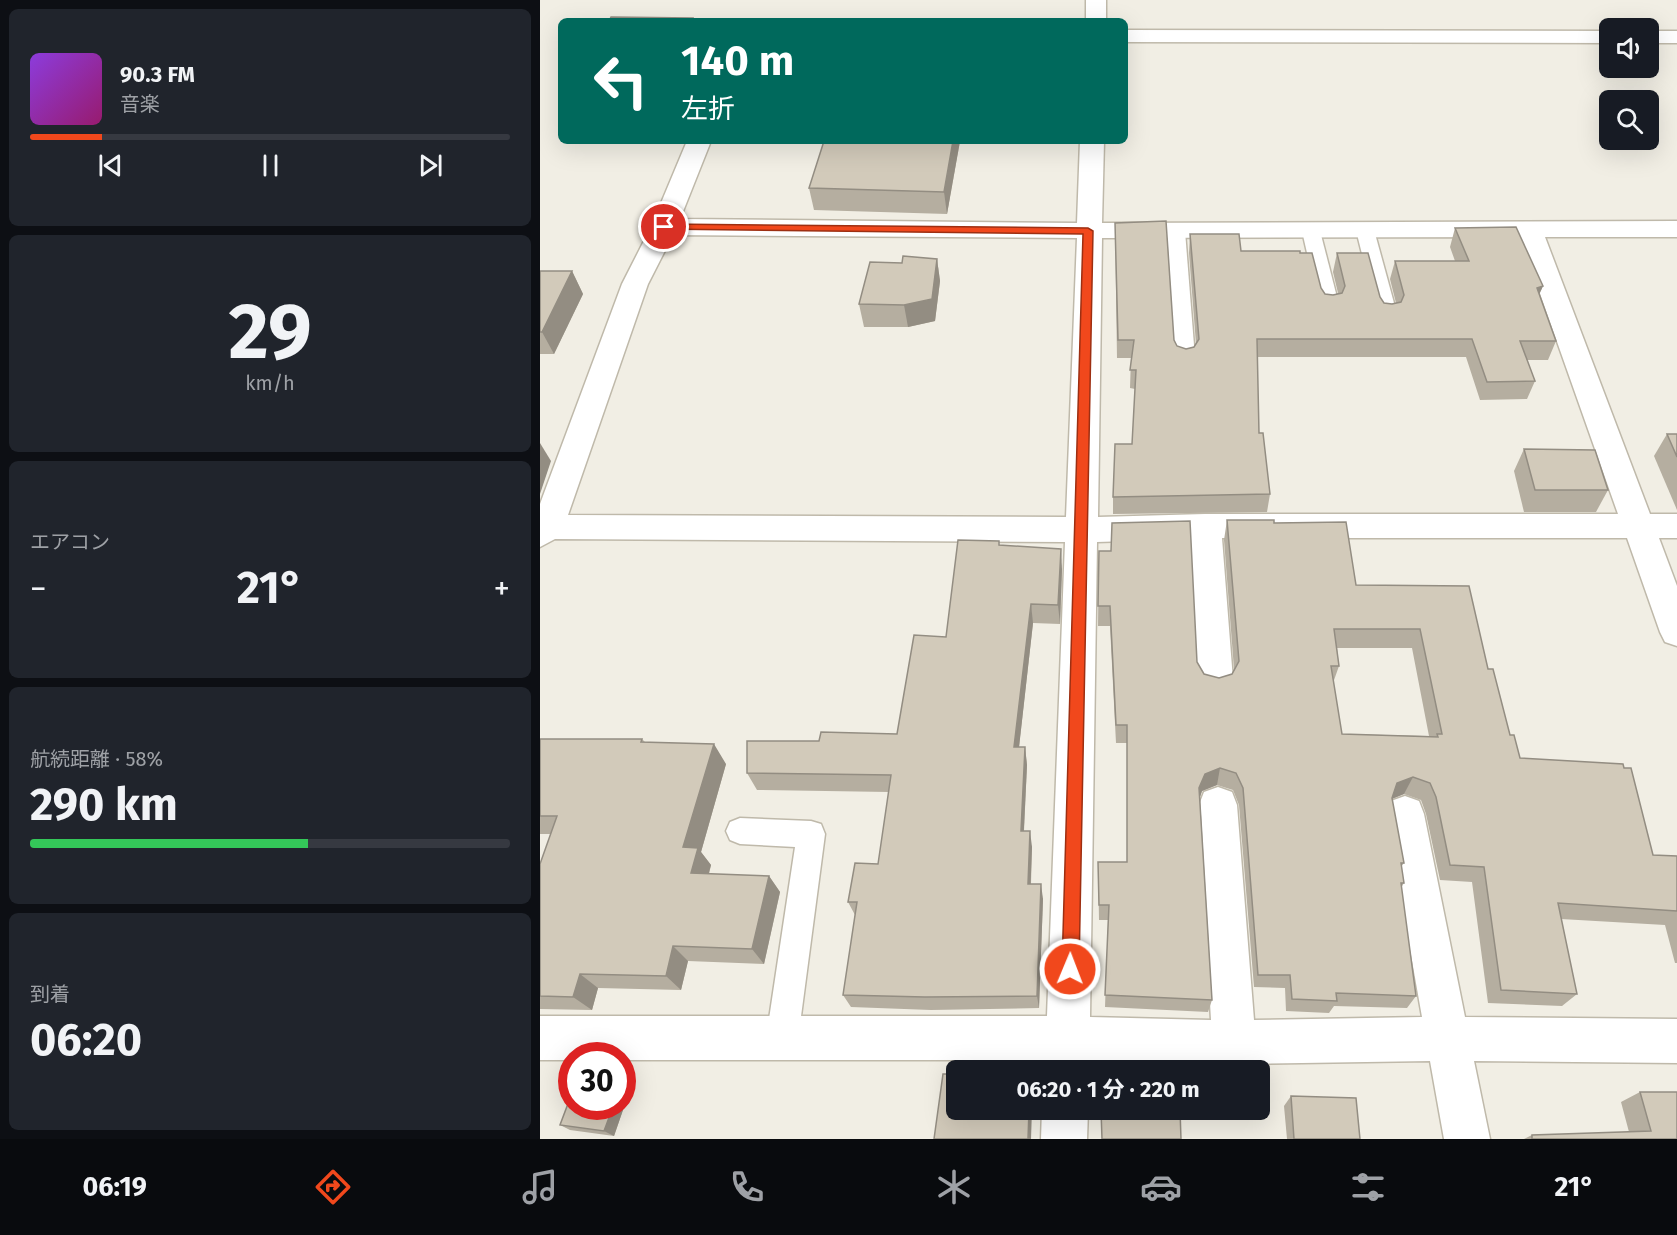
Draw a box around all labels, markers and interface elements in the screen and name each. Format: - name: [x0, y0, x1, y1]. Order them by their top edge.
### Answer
- map controls: [1599, 18, 1659, 150]
- button: sound: [1599, 18, 1659, 78]
- text: 140 m: [681, 36, 794, 86]
- icon: left: [582, 42, 660, 120]
- text: 90.3 FM: [120, 61, 195, 88]
- button: search: [1599, 90, 1659, 150]
- text: 音楽: [120, 92, 160, 116]
- text: 左折: [681, 93, 735, 125]
- icon: previous: [94, 149, 127, 182]
- icon: pause: [254, 149, 287, 182]
- icon: next: [414, 149, 447, 182]
- pin: [638, 201, 689, 252]
- icon: arrive: [647, 210, 680, 243]
- text: 29: [228, 285, 312, 379]
- text: km/h: [245, 371, 295, 395]
- text: エアコン: [30, 530, 110, 554]
- text: 21°: [237, 561, 303, 615]
- text: −: [30, 569, 47, 609]
- text: +: [494, 569, 510, 609]
- text: 航続距離 · 58%: [30, 747, 163, 771]
- text: 290 km: [30, 778, 178, 832]
- position arrow: [1038, 937, 1102, 1001]
- text: 到着: [30, 982, 70, 1006]
- text: 06:20: [30, 1013, 142, 1067]
- speed limit sign: 30: [558, 1042, 636, 1120]
- text: 06:20 · 1 分 · 220 m: [1016, 1076, 1200, 1103]
- icon: directions: [312, 1166, 354, 1208]
- icon: music: [519, 1166, 561, 1208]
- icon: phone: [726, 1166, 768, 1208]
- icon: climate: [933, 1166, 975, 1208]
- icon: car: [1140, 1166, 1182, 1208]
- icon: filters: [1347, 1166, 1389, 1208]
- text: 06:19: [83, 1171, 147, 1203]
- text: 21°: [1554, 1171, 1594, 1203]

